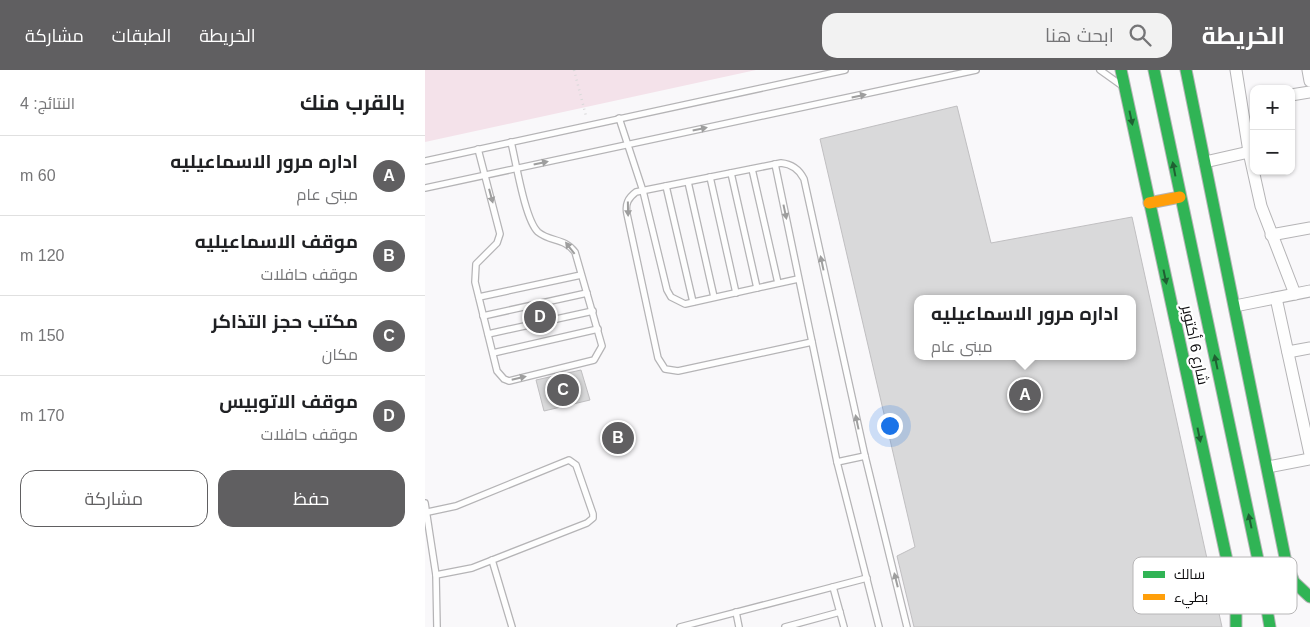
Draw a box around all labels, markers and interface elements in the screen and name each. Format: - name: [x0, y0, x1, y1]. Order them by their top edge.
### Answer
- search box: [822, 13, 1172, 58]
- icon: search: [1126, 21, 1154, 49]
- text: الخريطة: [1202, 22, 1285, 49]
- text: ابحث هنا: [1045, 25, 1114, 46]
- text: مشاركة: [25, 26, 84, 46]
- text: الطبقات: [112, 26, 171, 46]
- text: الخريطة: [199, 26, 256, 46]
- map controls: [1250, 85, 1295, 175]
- button: +: [1250, 85, 1295, 130]
- text: بالقرب منك: [300, 91, 405, 114]
- one-way arrow: [851, 91, 867, 99]
- text: النتائج: 4: [20, 95, 75, 112]
- one-way arrow: [1127, 110, 1135, 125]
- one-way arrow: [692, 125, 708, 133]
- button: −: [1250, 130, 1295, 175]
- text: اداره مرور الاسماعيليه: [170, 151, 358, 172]
- one-way arrow: [533, 159, 549, 167]
- one-way arrow: [1170, 161, 1178, 177]
- text: 60 m: [20, 167, 56, 184]
- text: A: [383, 167, 395, 184]
- text: مبنى عام: [297, 186, 358, 203]
- one-way arrow: [487, 189, 495, 204]
- one-way arrow: [624, 202, 632, 218]
- one-way arrow: [781, 204, 789, 220]
- text: موقف الاسماعيليه: [195, 231, 358, 252]
- one-way arrow: [565, 242, 576, 255]
- text: 120 m: [20, 247, 64, 264]
- text: B: [383, 247, 395, 264]
- one-way arrow: [818, 256, 826, 271]
- text: موقف حافلات: [261, 266, 358, 283]
- one-way arrow: [1161, 269, 1169, 284]
- popup: [914, 295, 1136, 360]
- pin: D: [524, 298, 556, 336]
- street label: شارع 6 أكتوبر: [1176, 302, 1213, 387]
- text: اداره مرور الاسماعيليه: [931, 303, 1119, 324]
- text: مكتب حجز التذاكر: [212, 311, 358, 332]
- text: 150 m: [20, 327, 64, 344]
- text: C: [383, 327, 395, 344]
- text: مبنى عام: [931, 338, 992, 355]
- text: مكان: [322, 346, 358, 363]
- one-way arrow: [1211, 354, 1219, 370]
- pin: C: [547, 371, 579, 409]
- one-way arrow: [512, 374, 527, 382]
- pin: A: [1009, 376, 1041, 414]
- text: موقف الاتوبيس: [219, 391, 358, 412]
- text: 170 m: [20, 407, 64, 424]
- text: D: [383, 407, 395, 424]
- your location: [877, 413, 903, 439]
- one-way arrow: [853, 414, 861, 429]
- pin: B: [602, 419, 634, 457]
- text: موقف حافلات: [261, 426, 358, 443]
- one-way arrow: [1195, 428, 1203, 443]
- button: مشاركة: [20, 470, 208, 527]
- button: حفظ: [218, 470, 405, 527]
- one-way arrow: [1246, 513, 1254, 528]
- legend: [1133, 557, 1297, 614]
- text: سالك: [1174, 566, 1205, 582]
- one-way arrow: [892, 572, 900, 587]
- text: بطيء: [1174, 589, 1208, 609]

